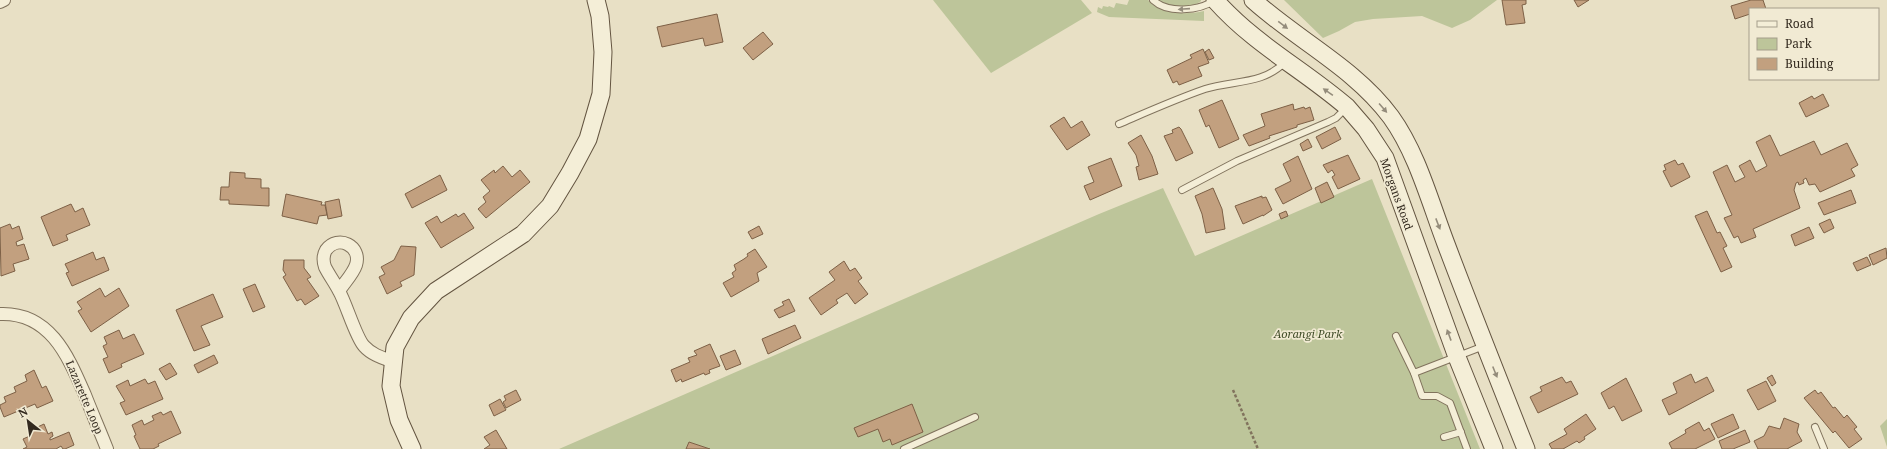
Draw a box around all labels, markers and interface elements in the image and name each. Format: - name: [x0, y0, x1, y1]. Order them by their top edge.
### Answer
- one-way arrow: [1178, 5, 1190, 12]
- legend: [1749, 8, 1879, 80]
- text: Road: [1785, 15, 1815, 32]
- one-way arrow: [1277, 21, 1288, 29]
- text: Park: [1785, 35, 1813, 52]
- text: Building: [1785, 55, 1834, 72]
- one-way arrow: [1323, 88, 1334, 96]
- one-way arrow: [1378, 102, 1387, 113]
- street label: Morgans Road: [1377, 156, 1417, 232]
- one-way arrow: [1436, 219, 1442, 231]
- park label: Aorangi Park: [1273, 326, 1343, 341]
- one-way arrow: [1445, 328, 1451, 340]
- street label: Lazarette Loop: [63, 358, 107, 436]
- one-way arrow: [1492, 366, 1498, 377]
- north arrow: [8, 401, 48, 441]
- text: N: [15, 403, 31, 421]

